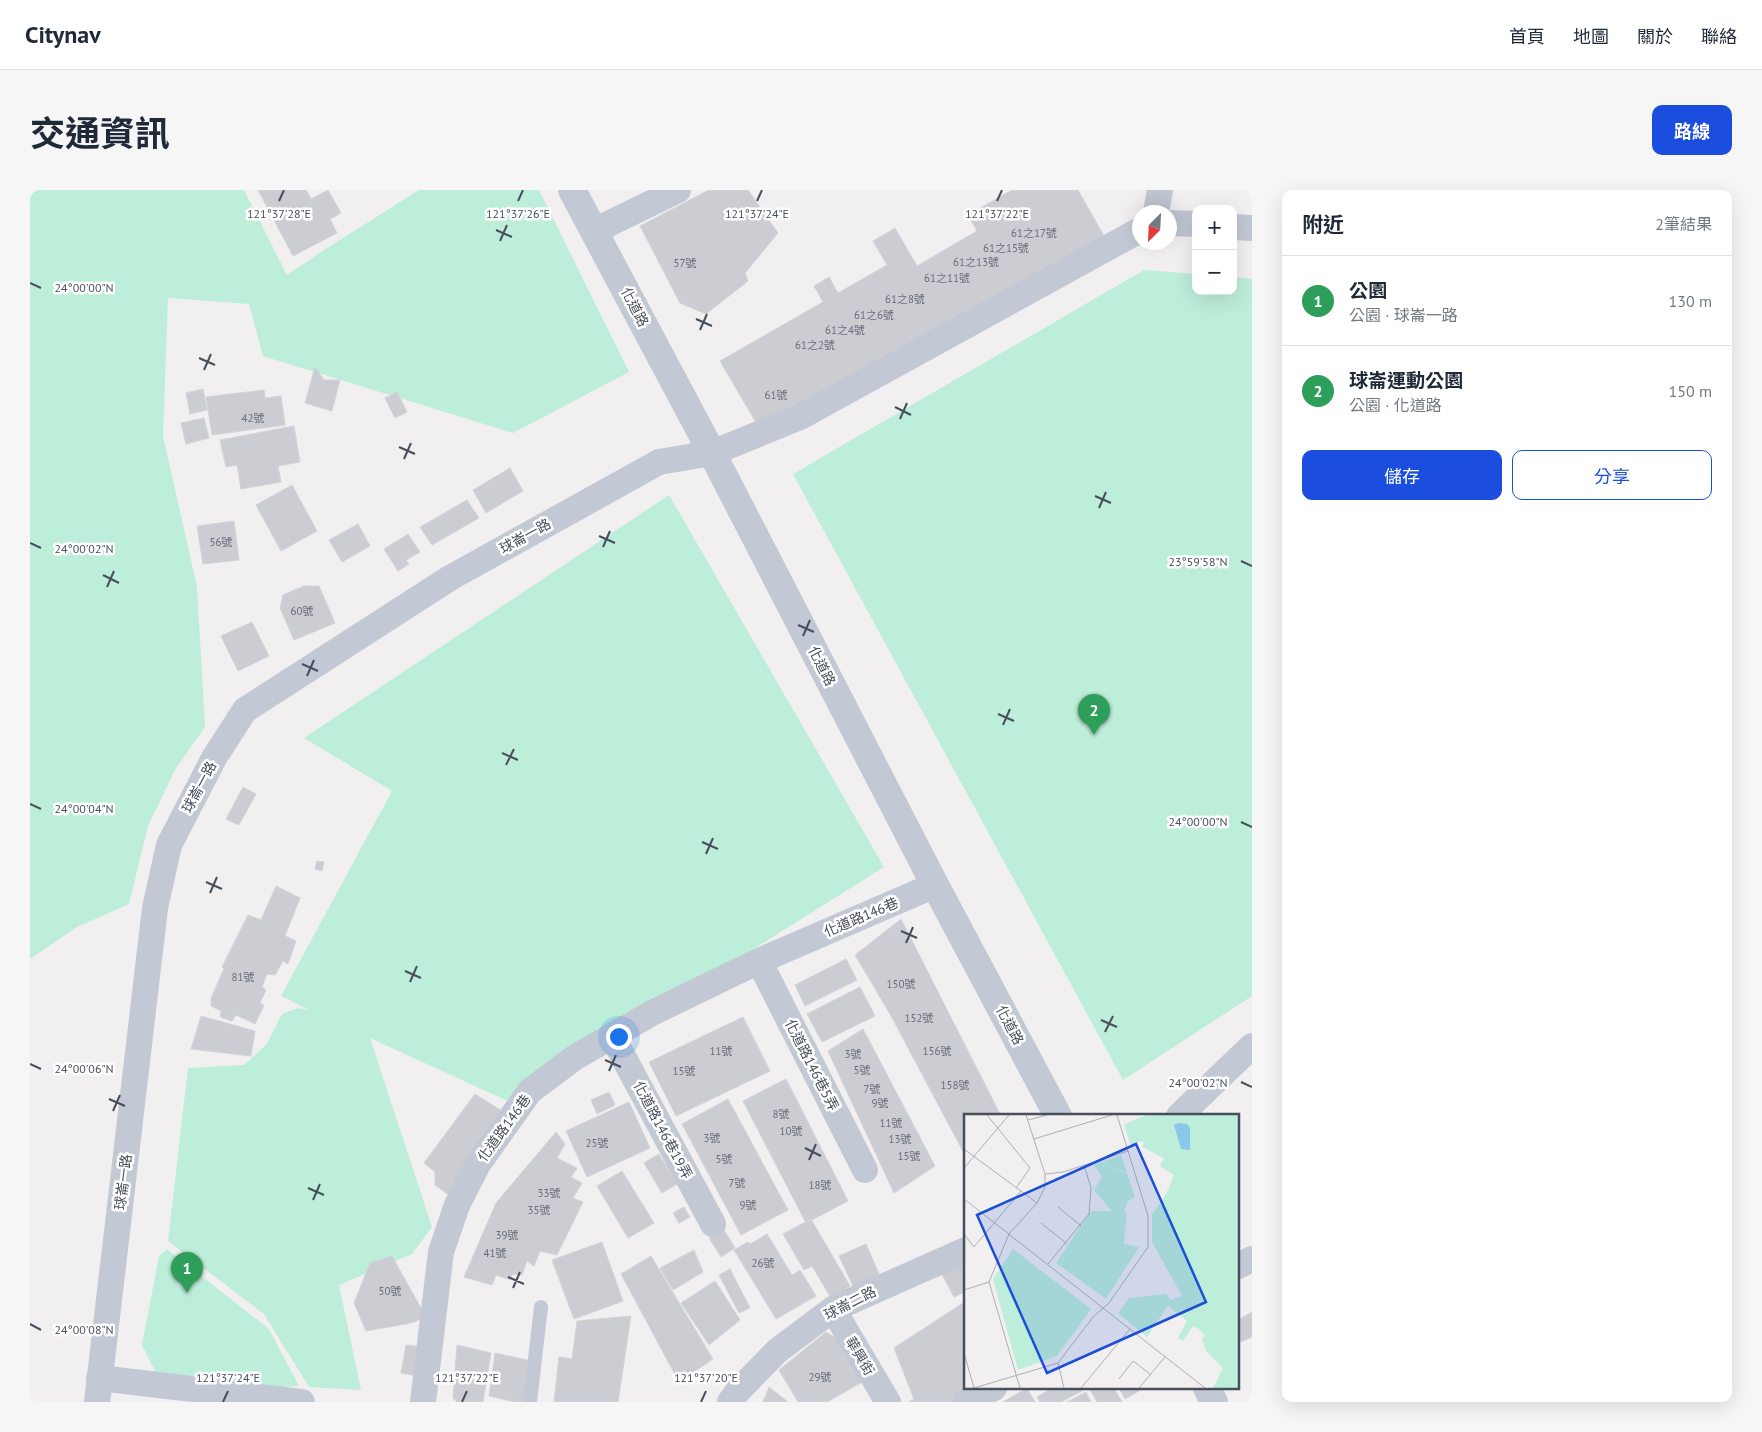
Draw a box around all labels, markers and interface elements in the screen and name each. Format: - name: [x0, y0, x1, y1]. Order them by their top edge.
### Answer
- text: Citynav: [25, 19, 101, 50]
- text: 首頁: [1509, 25, 1545, 48]
- text: 地圖: [1573, 25, 1609, 48]
- text: 關於: [1637, 25, 1673, 48]
- text: 聯絡: [1701, 25, 1737, 48]
- button: 路線: [1652, 105, 1732, 155]
- text: 交通資訊: [30, 110, 170, 156]
- north arrow: [1132, 205, 1177, 250]
- map controls: [1192, 205, 1237, 295]
- button: +: [1192, 205, 1237, 250]
- text: 121°37'28"E: [247, 206, 311, 221]
- text: 121°37'26"E: [486, 206, 550, 221]
- text: 121°37'24"E: [725, 206, 789, 221]
- text: 121°37'22"E: [965, 206, 1029, 221]
- text: 附近: [1302, 211, 1344, 238]
- text: 2筆結果: [1655, 214, 1712, 234]
- house number: 61之17號: [1011, 226, 1057, 240]
- house number: 61之15號: [983, 241, 1029, 255]
- button: −: [1192, 250, 1237, 295]
- house number: 61之13號: [953, 255, 999, 269]
- house number: 57號: [674, 256, 697, 270]
- house number: 61之11號: [924, 271, 970, 285]
- text: 公園: [1349, 278, 1387, 302]
- text: 24°00'00"N: [54, 280, 114, 295]
- street label: 化道路: [617, 284, 653, 330]
- text: 1: [1313, 291, 1323, 311]
- text: 130 m: [1669, 291, 1712, 311]
- house number: 61之8號: [885, 292, 925, 306]
- text: 公園 · 球崙一路: [1349, 305, 1458, 325]
- house number: 61之6號: [854, 308, 894, 322]
- house number: 61之4號: [825, 323, 865, 337]
- house number: 61之2號: [795, 338, 835, 352]
- text: 球崙運動公園: [1349, 368, 1463, 392]
- text: 2: [1313, 381, 1323, 401]
- text: 150 m: [1669, 381, 1712, 401]
- house number: 61號: [765, 388, 788, 402]
- text: 公園 · 化道路: [1349, 395, 1442, 415]
- house number: 42號: [242, 411, 265, 425]
- button: 儲存: [1302, 450, 1502, 500]
- button: 分享: [1512, 450, 1712, 500]
- street label: 球崙一路: [496, 515, 554, 557]
- house number: 56號: [210, 535, 233, 549]
- text: 24°00'02"N: [54, 541, 114, 556]
- text: 23°59'58"N: [1168, 554, 1228, 569]
- house number: 60號: [291, 604, 314, 618]
- street label: 化道路: [804, 643, 840, 689]
- pin: 2: [1078, 694, 1110, 735]
- street label: 球崙一路: [178, 758, 220, 816]
- text: 24°00'04"N: [54, 801, 114, 816]
- text: 24°00'00"N: [1168, 814, 1228, 829]
- street label: 化道路146巷: [821, 893, 901, 941]
- house number: 81號: [232, 970, 255, 984]
- house number: 150號: [887, 977, 916, 991]
- street label: 化道路: [992, 1002, 1028, 1048]
- house number: 152號: [905, 1011, 934, 1025]
- street label: 化道路146巷5弄: [781, 1016, 843, 1114]
- your location: [606, 1024, 632, 1050]
- house number: 11號: [710, 1044, 733, 1058]
- house number: 156號: [923, 1044, 952, 1058]
- house number: 3號: [845, 1047, 862, 1061]
- text: 24°00'06"N: [54, 1061, 114, 1076]
- house number: 5號: [854, 1063, 871, 1077]
- house number: 15號: [673, 1064, 696, 1078]
- text: 24°00'02"N: [1168, 1075, 1228, 1090]
- street label: 化道路146巷19弄: [630, 1078, 696, 1182]
- house number: 158號: [941, 1078, 970, 1092]
- house number: 7號: [864, 1082, 881, 1096]
- street label: 化道路146巷: [474, 1091, 534, 1165]
- house number: 9號: [872, 1096, 889, 1110]
- house number: 8號: [773, 1107, 790, 1121]
- inset map: [964, 1114, 1240, 1390]
- house number: 11號: [880, 1116, 903, 1130]
- house number: 10號: [780, 1124, 803, 1138]
- house number: 3號: [704, 1131, 721, 1145]
- house number: 13號: [889, 1132, 912, 1146]
- house number: 25號: [586, 1136, 609, 1150]
- house number: 15號: [898, 1149, 921, 1163]
- house number: 5號: [716, 1152, 733, 1166]
- street label: 球崙一路: [111, 1153, 135, 1211]
- house number: 7號: [729, 1176, 746, 1190]
- house number: 18號: [809, 1178, 832, 1192]
- house number: 33號: [538, 1186, 561, 1200]
- house number: 9號: [740, 1198, 757, 1212]
- house number: 35號: [528, 1203, 551, 1217]
- house number: 39號: [496, 1228, 519, 1242]
- house number: 41號: [484, 1246, 507, 1260]
- pin: 1: [171, 1252, 203, 1293]
- house number: 26號: [752, 1256, 775, 1270]
- street label: 球崙二路: [821, 1282, 879, 1324]
- house number: 50號: [379, 1284, 402, 1298]
- text: 24°00'08"N: [54, 1322, 114, 1337]
- street label: 華興街: [841, 1333, 879, 1379]
- text: 121°37'24"E: [196, 1370, 260, 1385]
- text: 121°37'22"E: [435, 1370, 499, 1385]
- text: 121°37'20"E: [674, 1370, 738, 1385]
- house number: 29號: [809, 1370, 832, 1384]

